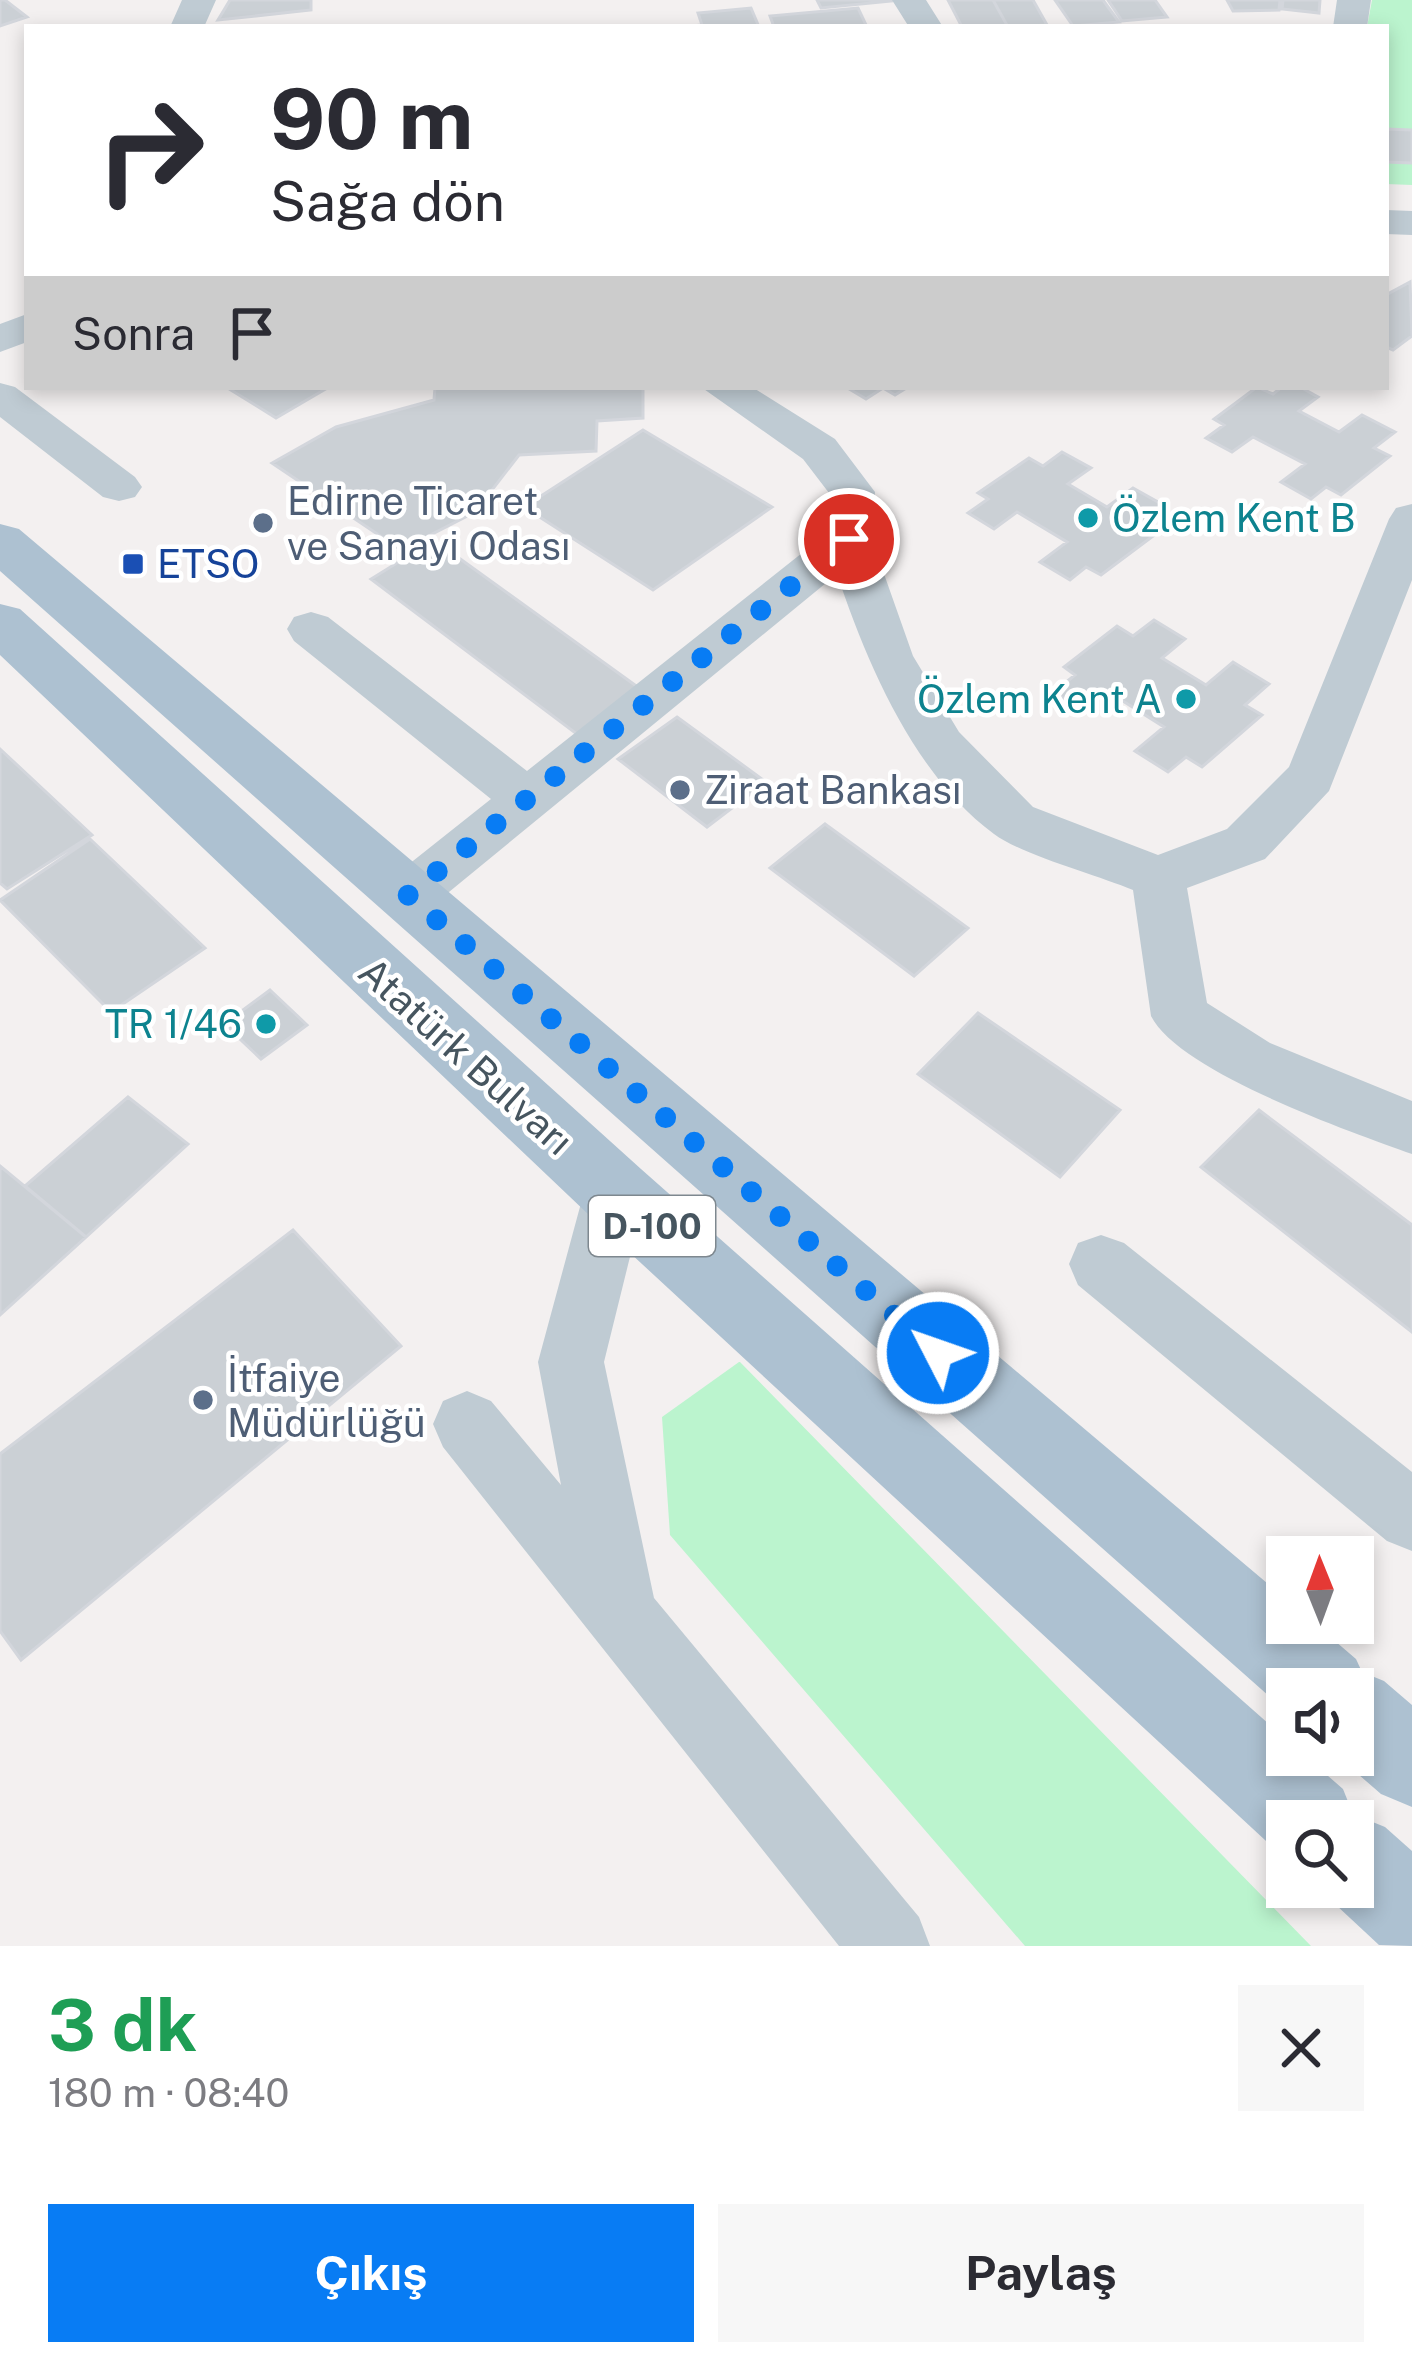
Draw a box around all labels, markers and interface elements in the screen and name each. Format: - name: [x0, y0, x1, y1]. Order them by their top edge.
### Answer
- text: 90 m: [270, 69, 473, 168]
- icon: right: [72, 72, 228, 228]
- text: Sağa dön: [270, 170, 505, 233]
- icon: arrive: [219, 300, 285, 366]
- text: Sonra: [72, 307, 195, 360]
- place label: Edirne Ticaret ve Sanayi Odası: [287, 478, 570, 569]
- pin: [798, 488, 900, 590]
- place label: Özlem Kent B: [1112, 494, 1356, 541]
- marker: Özlem Kent B: [1075, 505, 1101, 531]
- icon: arrive: [816, 506, 882, 572]
- marker: Edirne Ticaret ve Sanayi Odası: [250, 510, 276, 536]
- place label: ETSO: [157, 541, 259, 587]
- marker: ETSO: [120, 551, 146, 577]
- place label: Özlem Kent A: [917, 675, 1162, 722]
- marker: Özlem Kent A: [1173, 686, 1199, 712]
- place label: Ziraat Bankası: [704, 767, 961, 813]
- marker: Ziraat Bankası: [667, 777, 693, 803]
- street label: Atatürk Bulvarı: [350, 948, 582, 1164]
- place label: TR 1/46: [105, 1001, 242, 1047]
- marker: TR 1/46: [253, 1011, 279, 1037]
- road number: D-100: [589, 1196, 715, 1256]
- position arrow: [875, 1290, 1001, 1416]
- place label: İtfaiye Müdürlüğü: [227, 1355, 426, 1446]
- marker: İtfaiye Müdürlüğü: [190, 1387, 216, 1413]
- north arrow: [1266, 1536, 1374, 1644]
- map controls: [1266, 1536, 1374, 1908]
- button: sound: [1266, 1668, 1374, 1776]
- button: search: [1266, 1800, 1374, 1908]
- text: 3 dk: [48, 1983, 197, 2067]
- button: close: [1238, 1985, 1364, 2111]
- text: 180 m · 08:40: [48, 2070, 289, 2116]
- button: Çıkış: [48, 2204, 694, 2342]
- button: Paylaş: [718, 2204, 1364, 2342]

